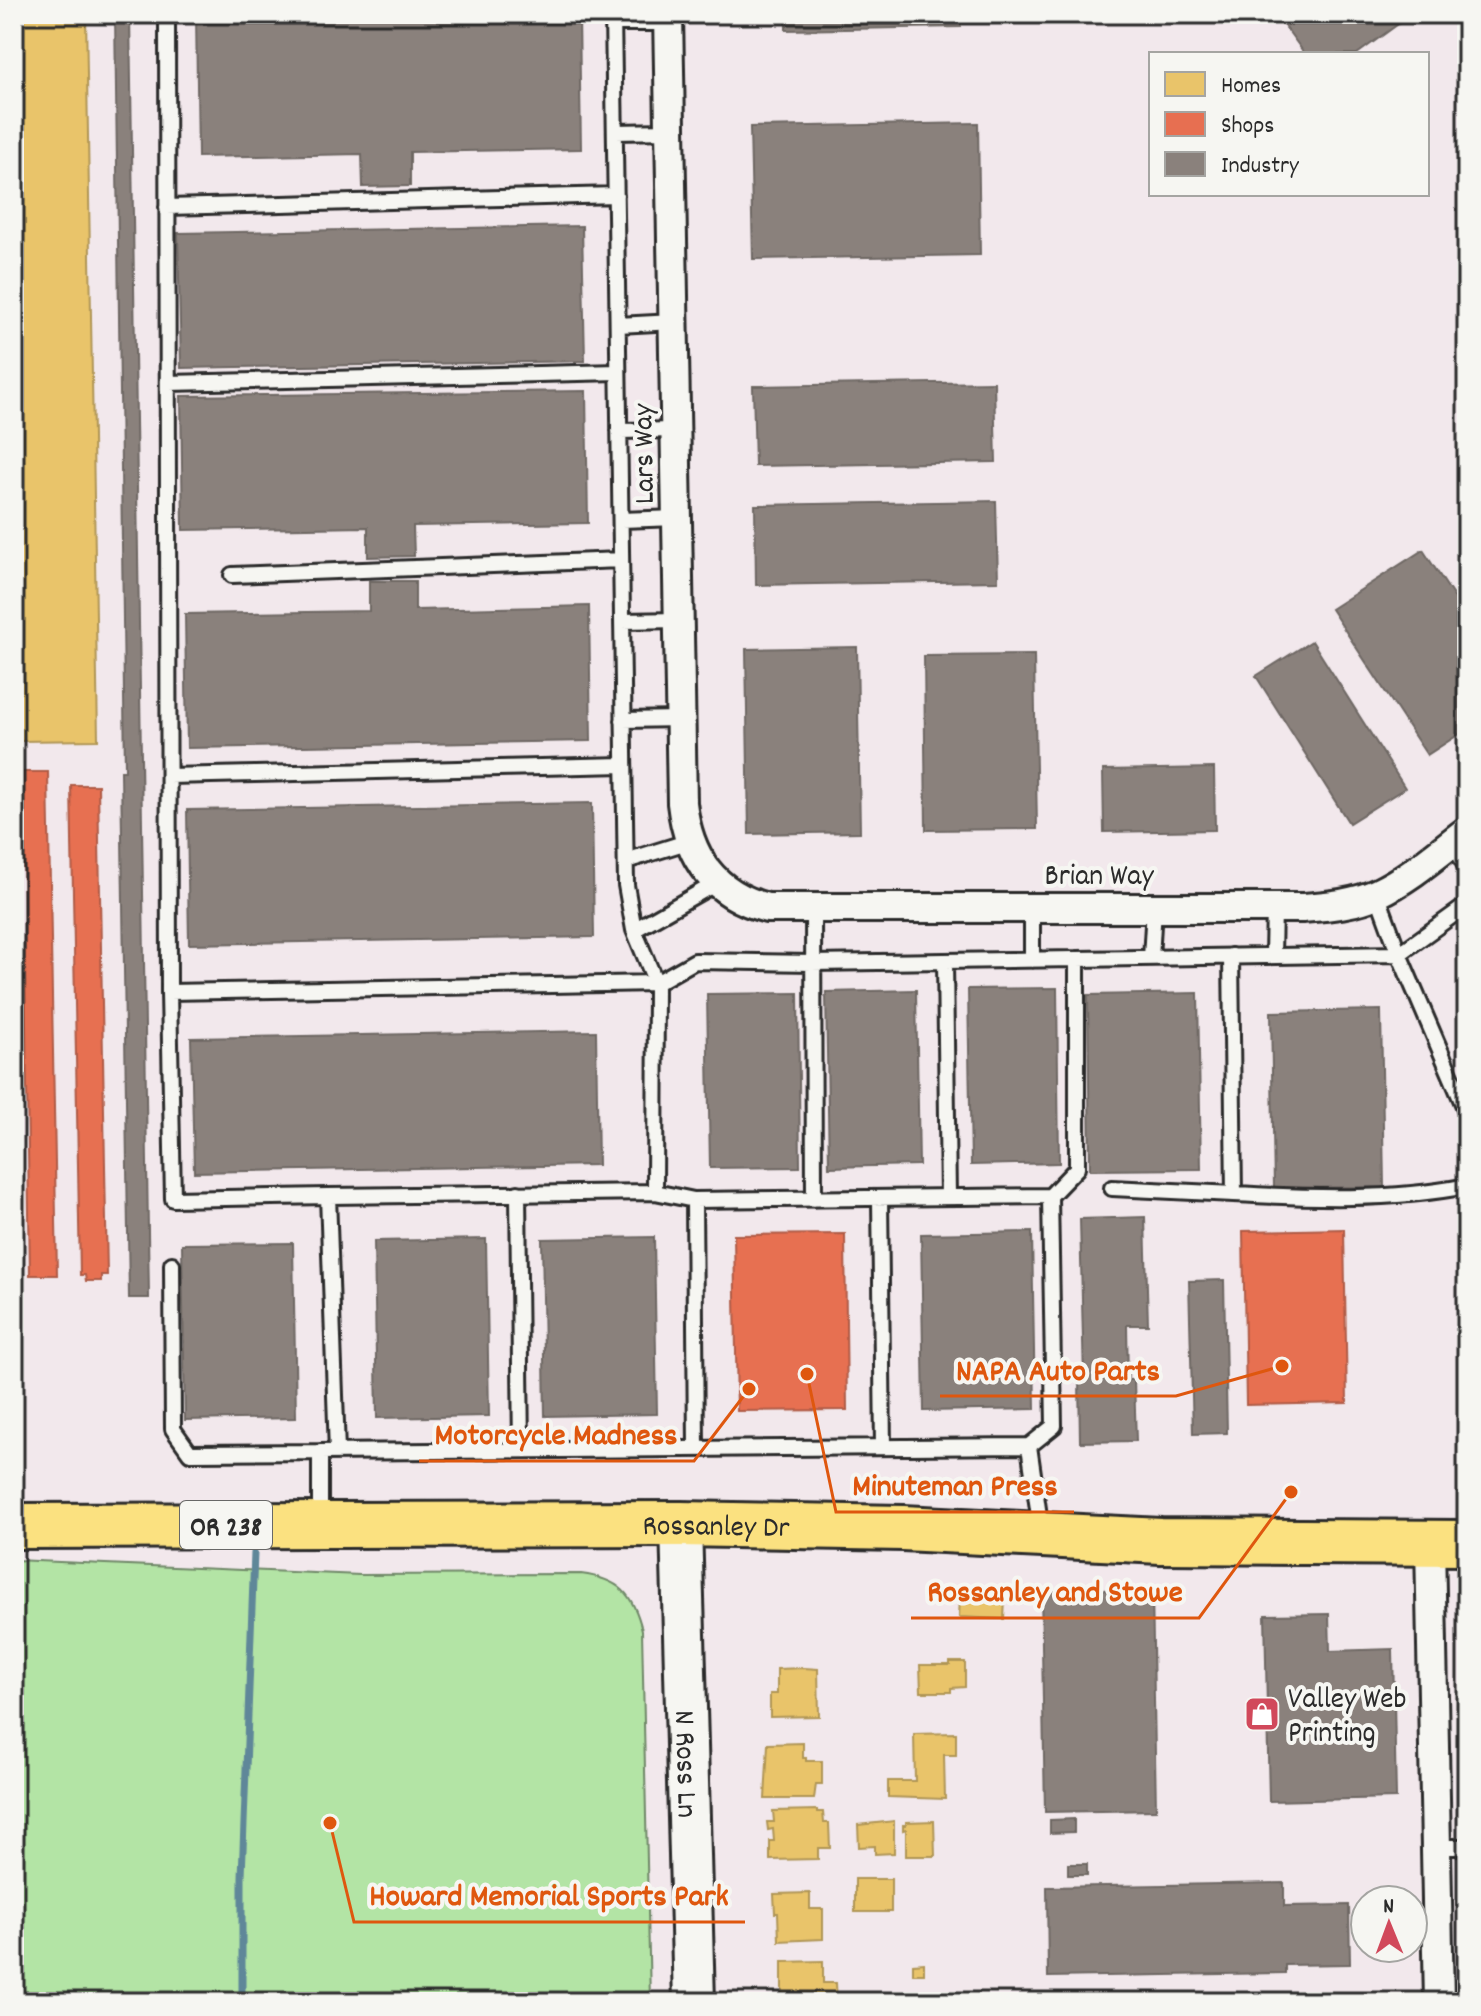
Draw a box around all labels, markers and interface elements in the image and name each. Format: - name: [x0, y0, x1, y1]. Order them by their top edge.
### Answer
- legend: [1149, 52, 1429, 196]
- text: Homes: [1221, 70, 1281, 104]
- text: Shops: [1221, 110, 1274, 144]
- text: Industry: [1221, 150, 1300, 184]
- street label: Lars Way: [624, 403, 669, 504]
- street label: Brian Way: [1044, 857, 1154, 900]
- callout: NAPA Auto Parts: [940, 1340, 1176, 1396]
- text: NAPA Auto Parts: [956, 1351, 1160, 1397]
- callout: Motorcycle Madness: [419, 1405, 694, 1461]
- text: Motorcycle Madness: [434, 1415, 678, 1461]
- callout: Minuteman Press: [836, 1456, 1074, 1512]
- text: Minuteman Press: [852, 1466, 1058, 1512]
- road number: OR 238: [180, 1501, 272, 1549]
- street label: Rossanley Dr: [642, 1507, 790, 1552]
- callout: Rossanley and Stowe: [911, 1562, 1199, 1618]
- text: Rossanley and Stowe: [927, 1572, 1183, 1618]
- place label: Valley Web Printing: [1288, 1680, 1406, 1757]
- shop icon: Valley Web Printing: [1243, 1695, 1281, 1733]
- street label: N Ross Ln: [660, 1709, 706, 1819]
- callout: Howard Memorial Sports Park: [354, 1866, 745, 1922]
- text: Howard Memorial Sports Park: [369, 1876, 729, 1922]
- north arrow: [1349, 1884, 1429, 1964]
- text: N: [1383, 1892, 1395, 1923]

